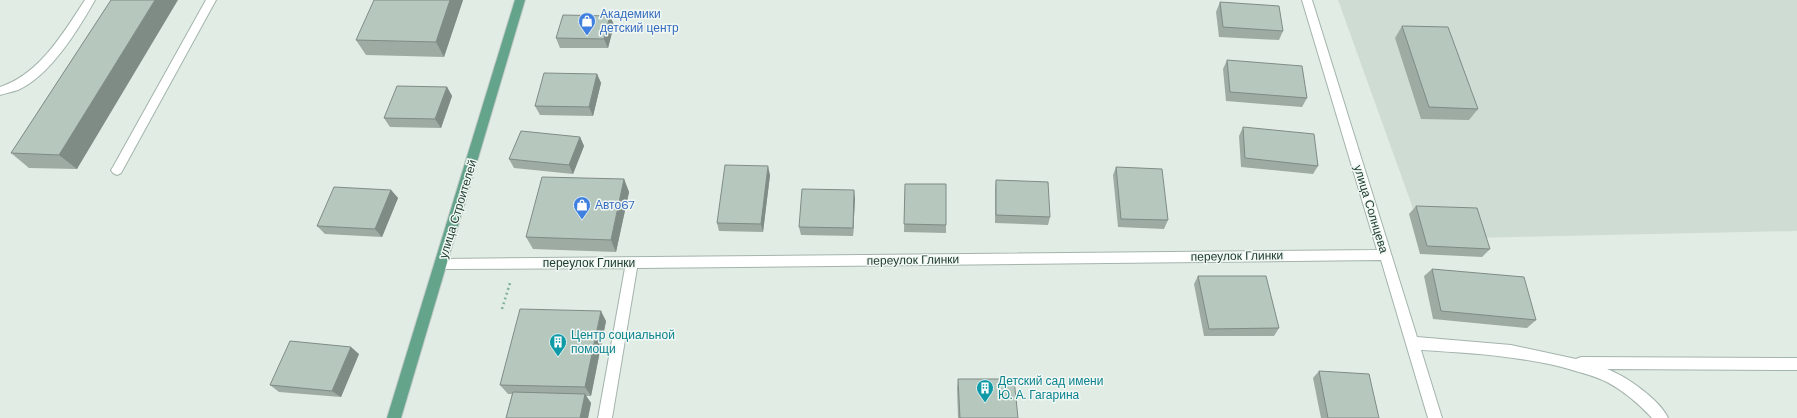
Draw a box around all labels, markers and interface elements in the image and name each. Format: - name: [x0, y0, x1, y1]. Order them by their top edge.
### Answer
- place label: Академики детский центр: [600, 6, 679, 36]
- shop icon: Академики детский центр: [577, 11, 597, 36]
- street label: улица Строителей: [435, 158, 481, 260]
- street label: улица Солнцева: [1350, 163, 1392, 255]
- shop icon: Авто67: [572, 195, 592, 220]
- place label: Авто67: [595, 197, 635, 213]
- street label: переулок Глинки: [1191, 247, 1283, 265]
- street label: переулок Глинки: [867, 251, 959, 269]
- street label: переулок Глинки: [543, 255, 635, 271]
- place label: Центр социальной помощи: [571, 327, 675, 357]
- building icon: Центр социальной помощи: [548, 332, 568, 357]
- place label: Детский сад имени Ю. А. Гагарина: [998, 373, 1103, 403]
- building icon: Детский сад имени Ю. А. Гагарина: [975, 378, 995, 403]

